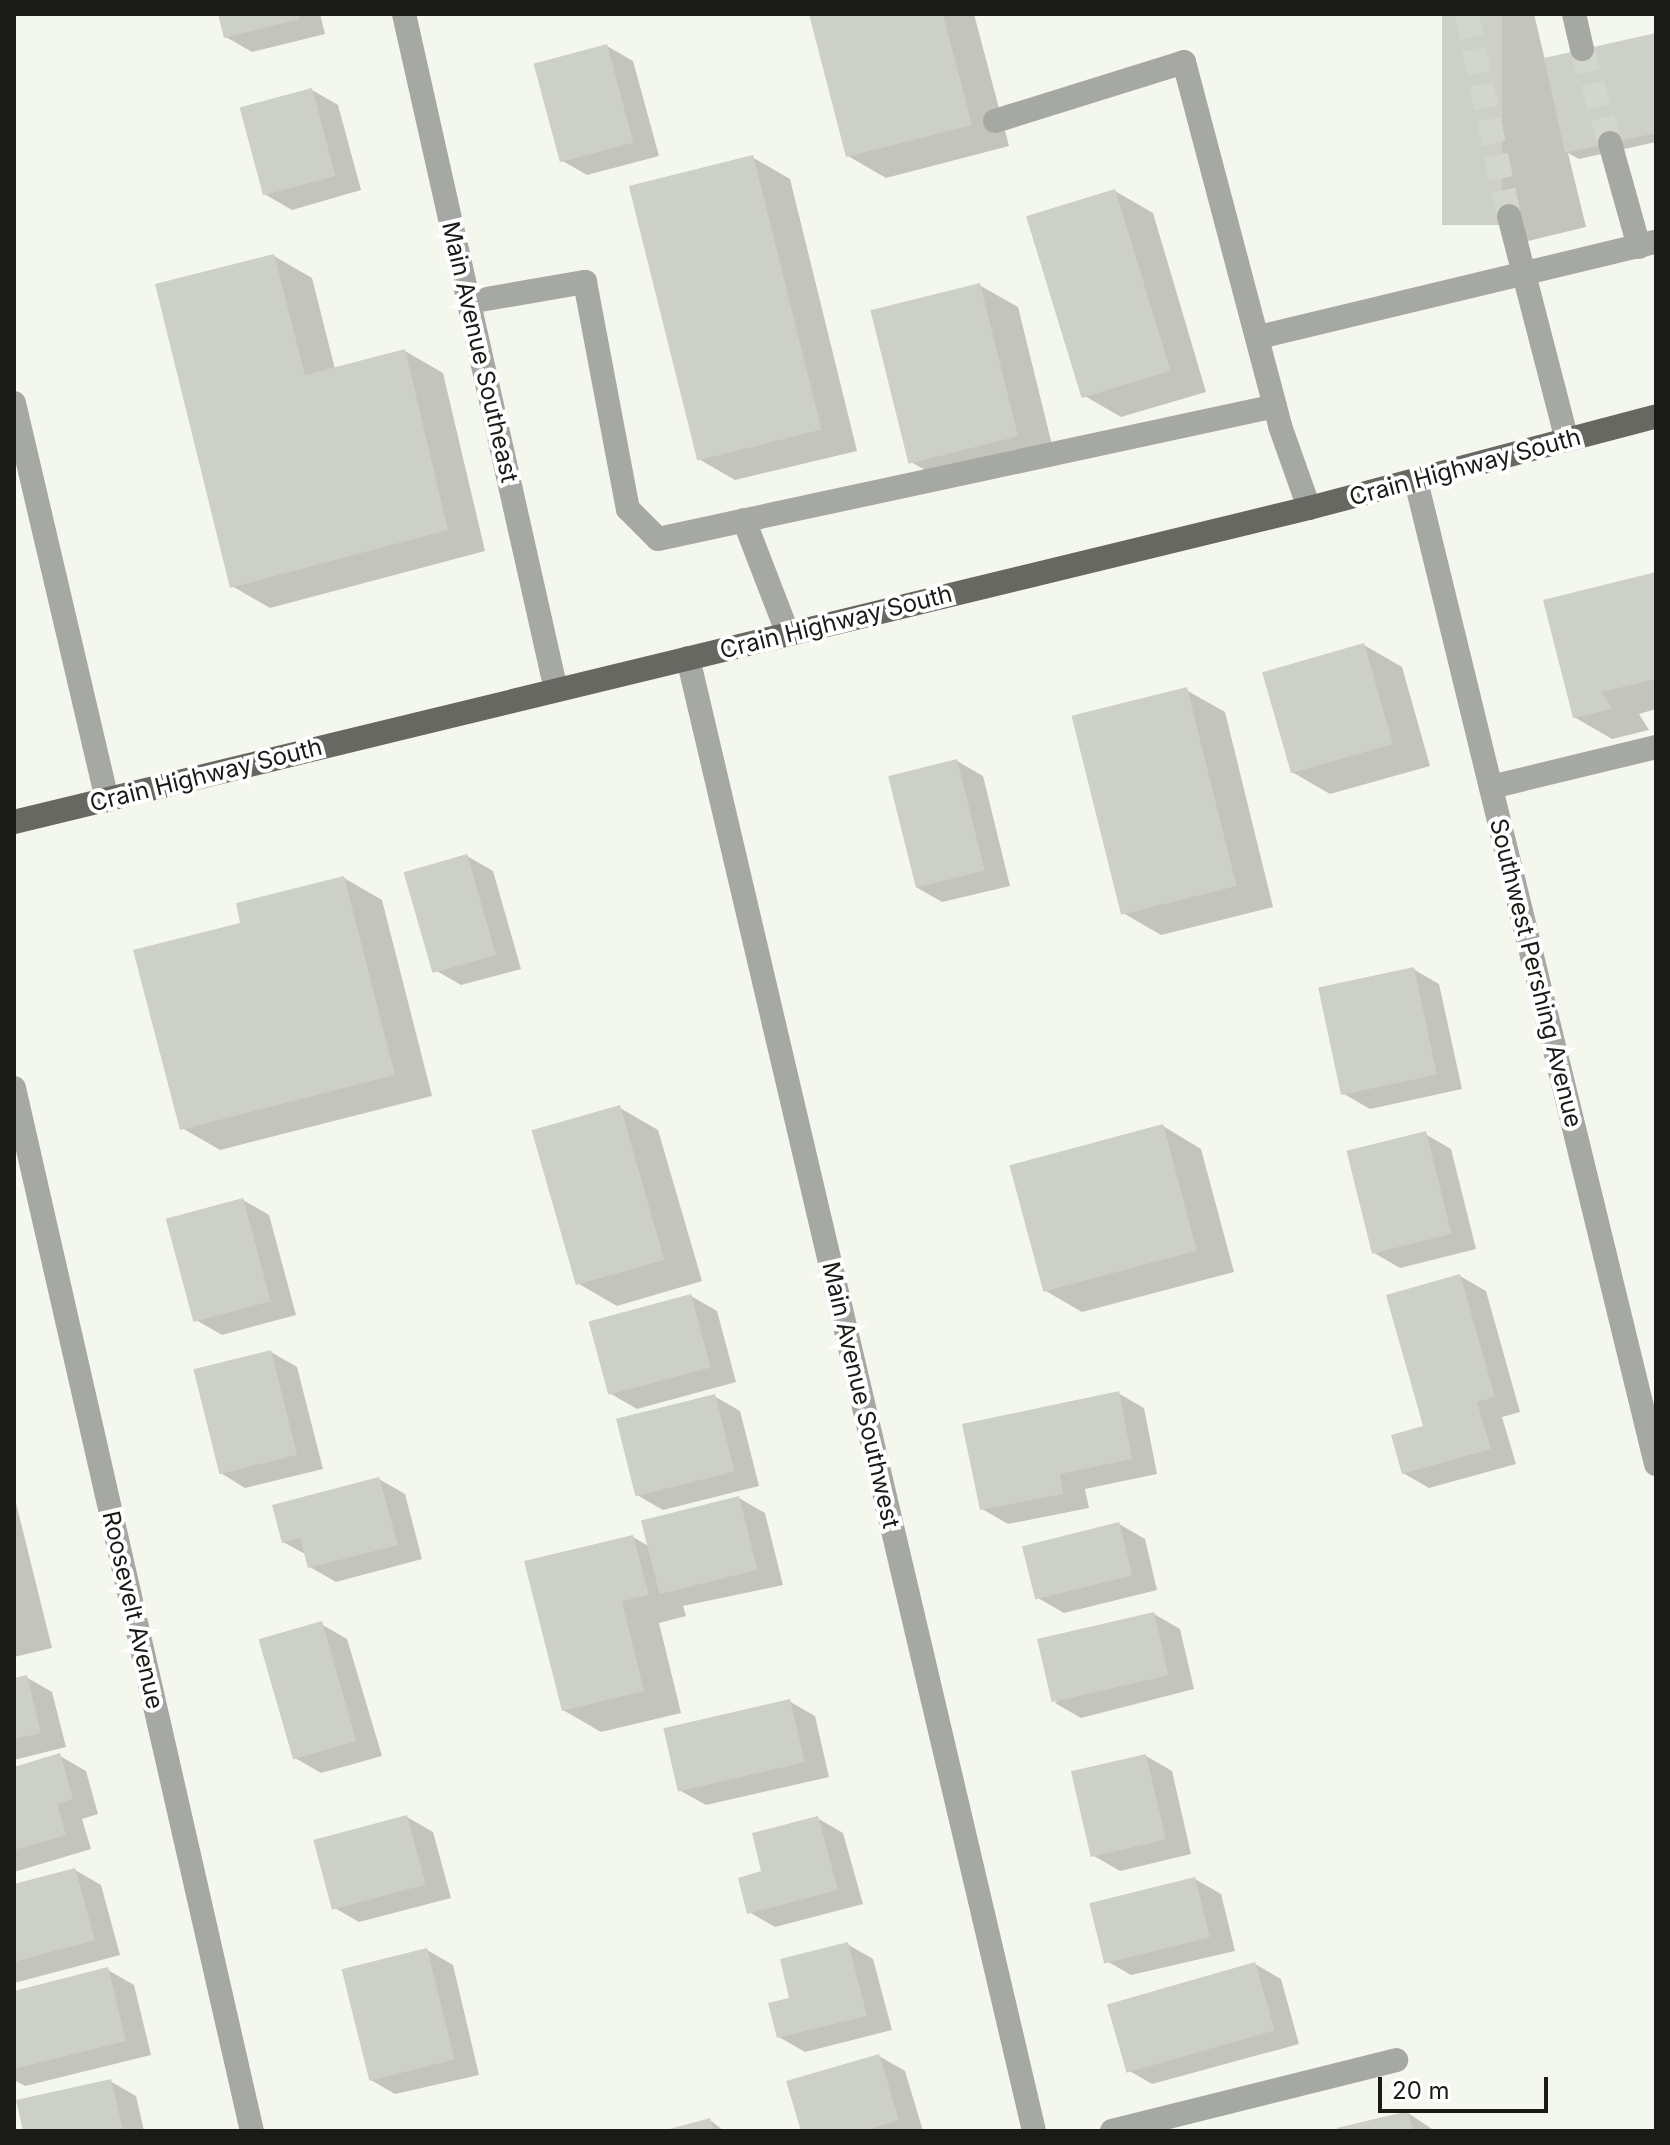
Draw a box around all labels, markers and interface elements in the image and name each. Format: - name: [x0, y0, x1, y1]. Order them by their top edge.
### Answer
- street label: Main Avenue Southeast: [436, 219, 524, 485]
- street label: Crain Highway South: [1346, 422, 1584, 512]
- street label: Crain Highway South: [717, 579, 955, 665]
- street label: Crain Highway South: [87, 732, 325, 818]
- street label: Southwest Pershing Avenue: [1484, 816, 1588, 1130]
- street label: Main Avenue Southwest: [816, 1259, 906, 1531]
- street label: Roosevelt Avenue: [96, 1508, 170, 1712]
- scale bar: [1382, 2061, 1552, 2111]
- text: 20 m: [1392, 2076, 1450, 2105]

